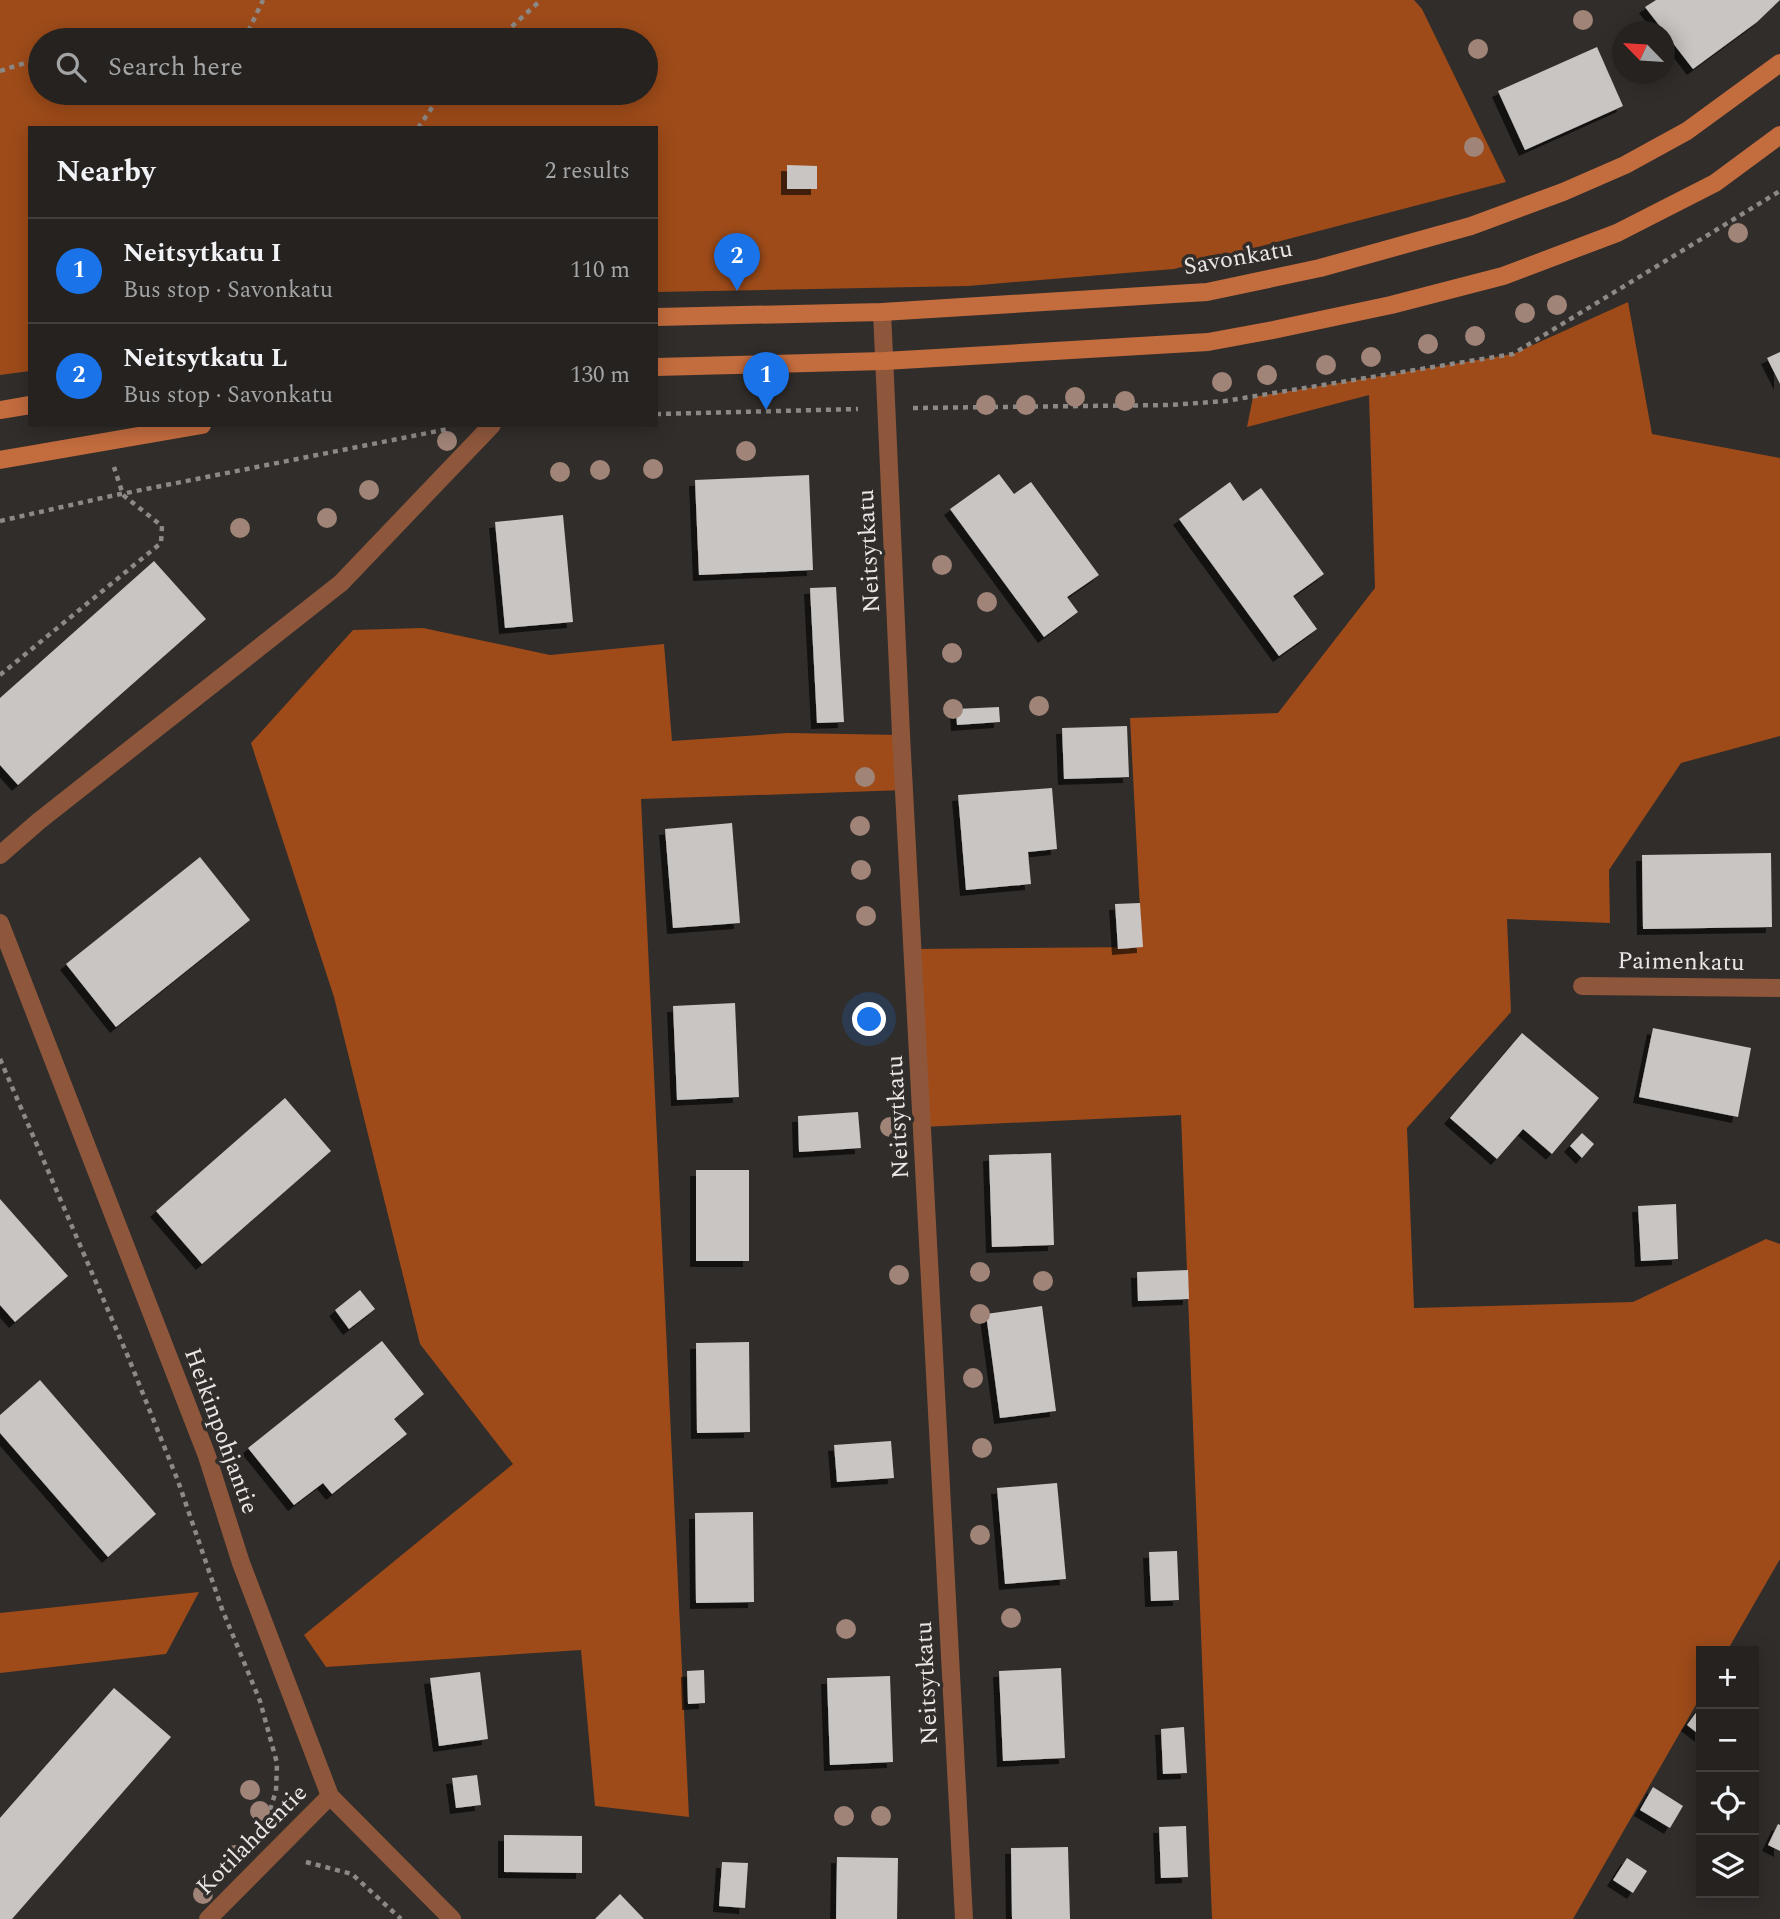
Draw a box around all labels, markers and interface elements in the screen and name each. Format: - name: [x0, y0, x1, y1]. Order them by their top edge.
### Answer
- north arrow: [1612, 21, 1675, 84]
- search box: [28, 28, 658, 105]
- text: Search here: [108, 47, 243, 87]
- icon: search: [52, 48, 90, 86]
- text: Nearby: [56, 149, 155, 195]
- text: 2 results: [545, 154, 630, 189]
- street label: Savonkatu: [1181, 231, 1295, 285]
- text: Neitsytkatu I: [123, 233, 281, 273]
- pin: 2: [714, 233, 760, 291]
- text: 1: [73, 253, 85, 288]
- text: 110 m: [570, 253, 630, 288]
- text: Bus stop · Savonkatu: [123, 273, 333, 308]
- text: Neitsytkatu L: [123, 338, 288, 378]
- pin: 1: [743, 352, 789, 410]
- text: 2: [73, 358, 85, 393]
- text: 130 m: [570, 358, 630, 393]
- text: Bus stop · Savonkatu: [123, 378, 333, 413]
- street label: Neitsytkatu: [848, 488, 890, 614]
- street label: Paimenkatu: [1617, 943, 1745, 981]
- your location: [852, 1002, 886, 1036]
- street label: Neitsytkatu: [877, 1054, 919, 1180]
- street label: Heikinpohjantie: [174, 1343, 268, 1519]
- street label: Neitsytkatu: [906, 1620, 948, 1746]
- map controls: [1696, 1646, 1759, 1898]
- button: +: [1696, 1646, 1759, 1709]
- button: −: [1696, 1709, 1759, 1772]
- button: locate: [1696, 1772, 1759, 1835]
- street label: Kotilahdentie: [188, 1776, 316, 1904]
- button: layers: [1696, 1835, 1759, 1898]

